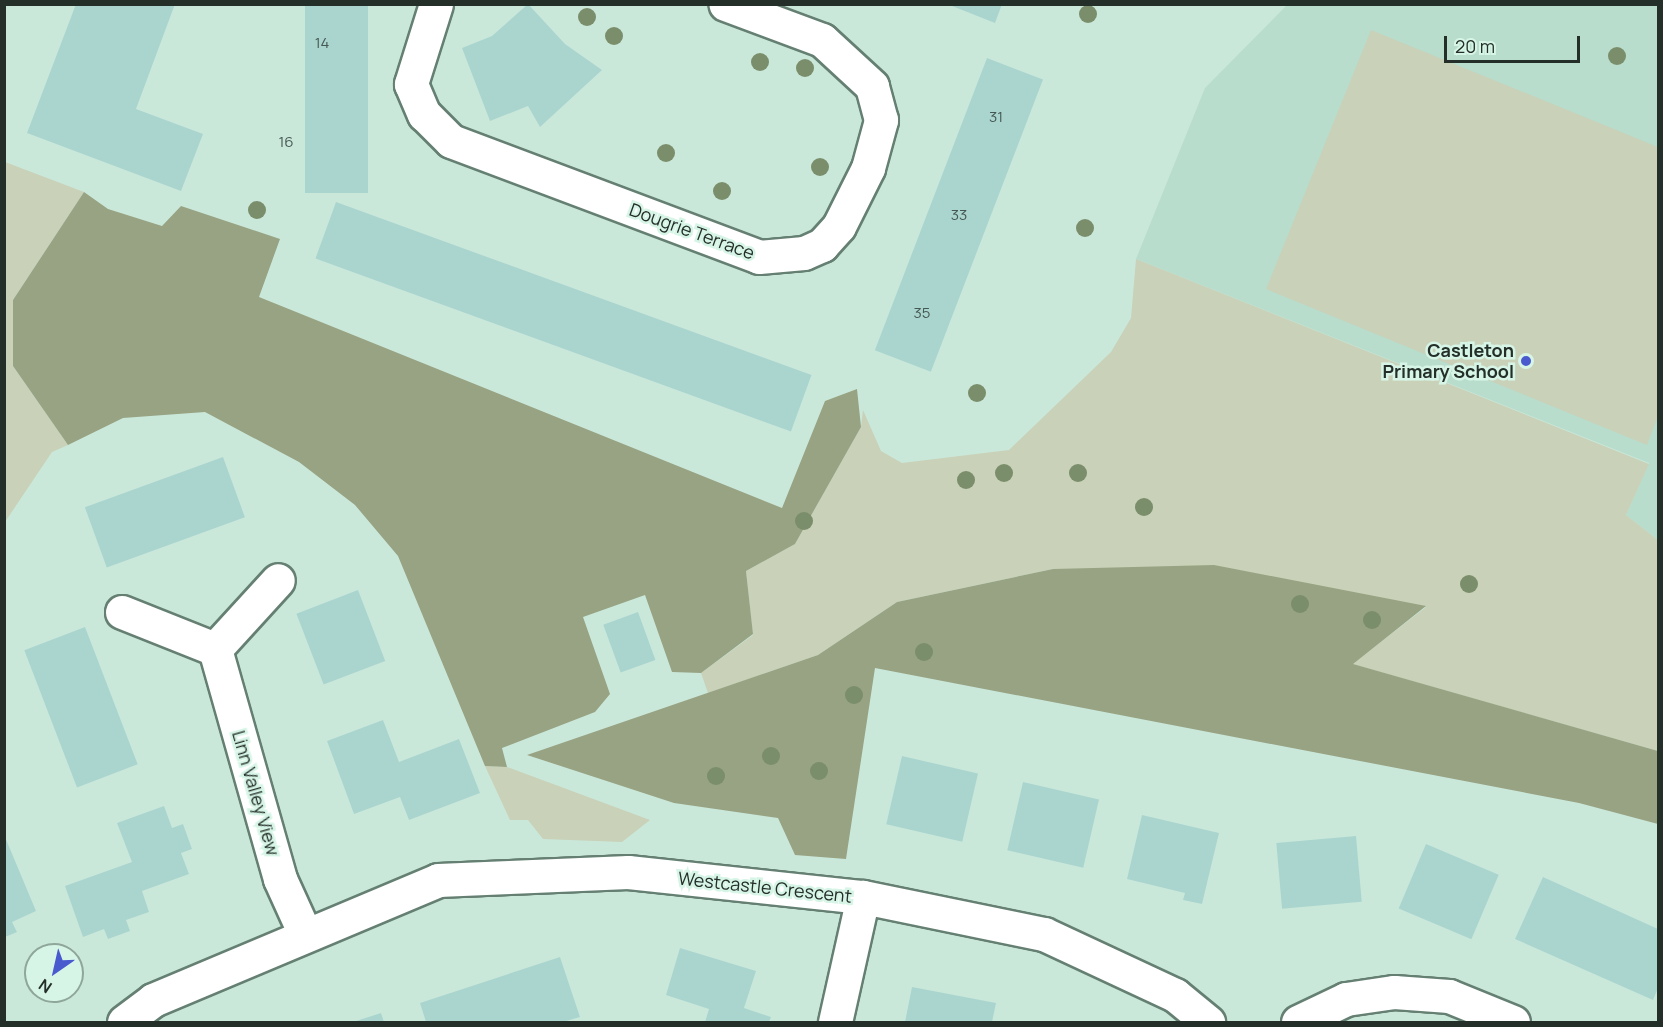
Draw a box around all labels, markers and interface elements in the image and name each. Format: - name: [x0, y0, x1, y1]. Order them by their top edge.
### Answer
- scale bar: [1447, 24, 1584, 62]
- house number: 14: [315, 34, 329, 52]
- text: 20 m: [1455, 34, 1495, 58]
- house number: 31: [989, 108, 1003, 126]
- house number: 16: [278, 133, 294, 151]
- street label: Dougrie Terrace: [627, 198, 757, 264]
- house number: 33: [951, 206, 967, 224]
- house number: 35: [914, 304, 930, 322]
- place label: Castleton Primary School: [1382, 340, 1514, 382]
- marker: Castleton Primary School: [1519, 354, 1533, 368]
- street label: Linn Valley View: [228, 728, 284, 858]
- street label: Westcastle Crescent: [677, 867, 853, 907]
- north arrow: [24, 943, 84, 1003]
- text: N: [34, 974, 56, 999]

